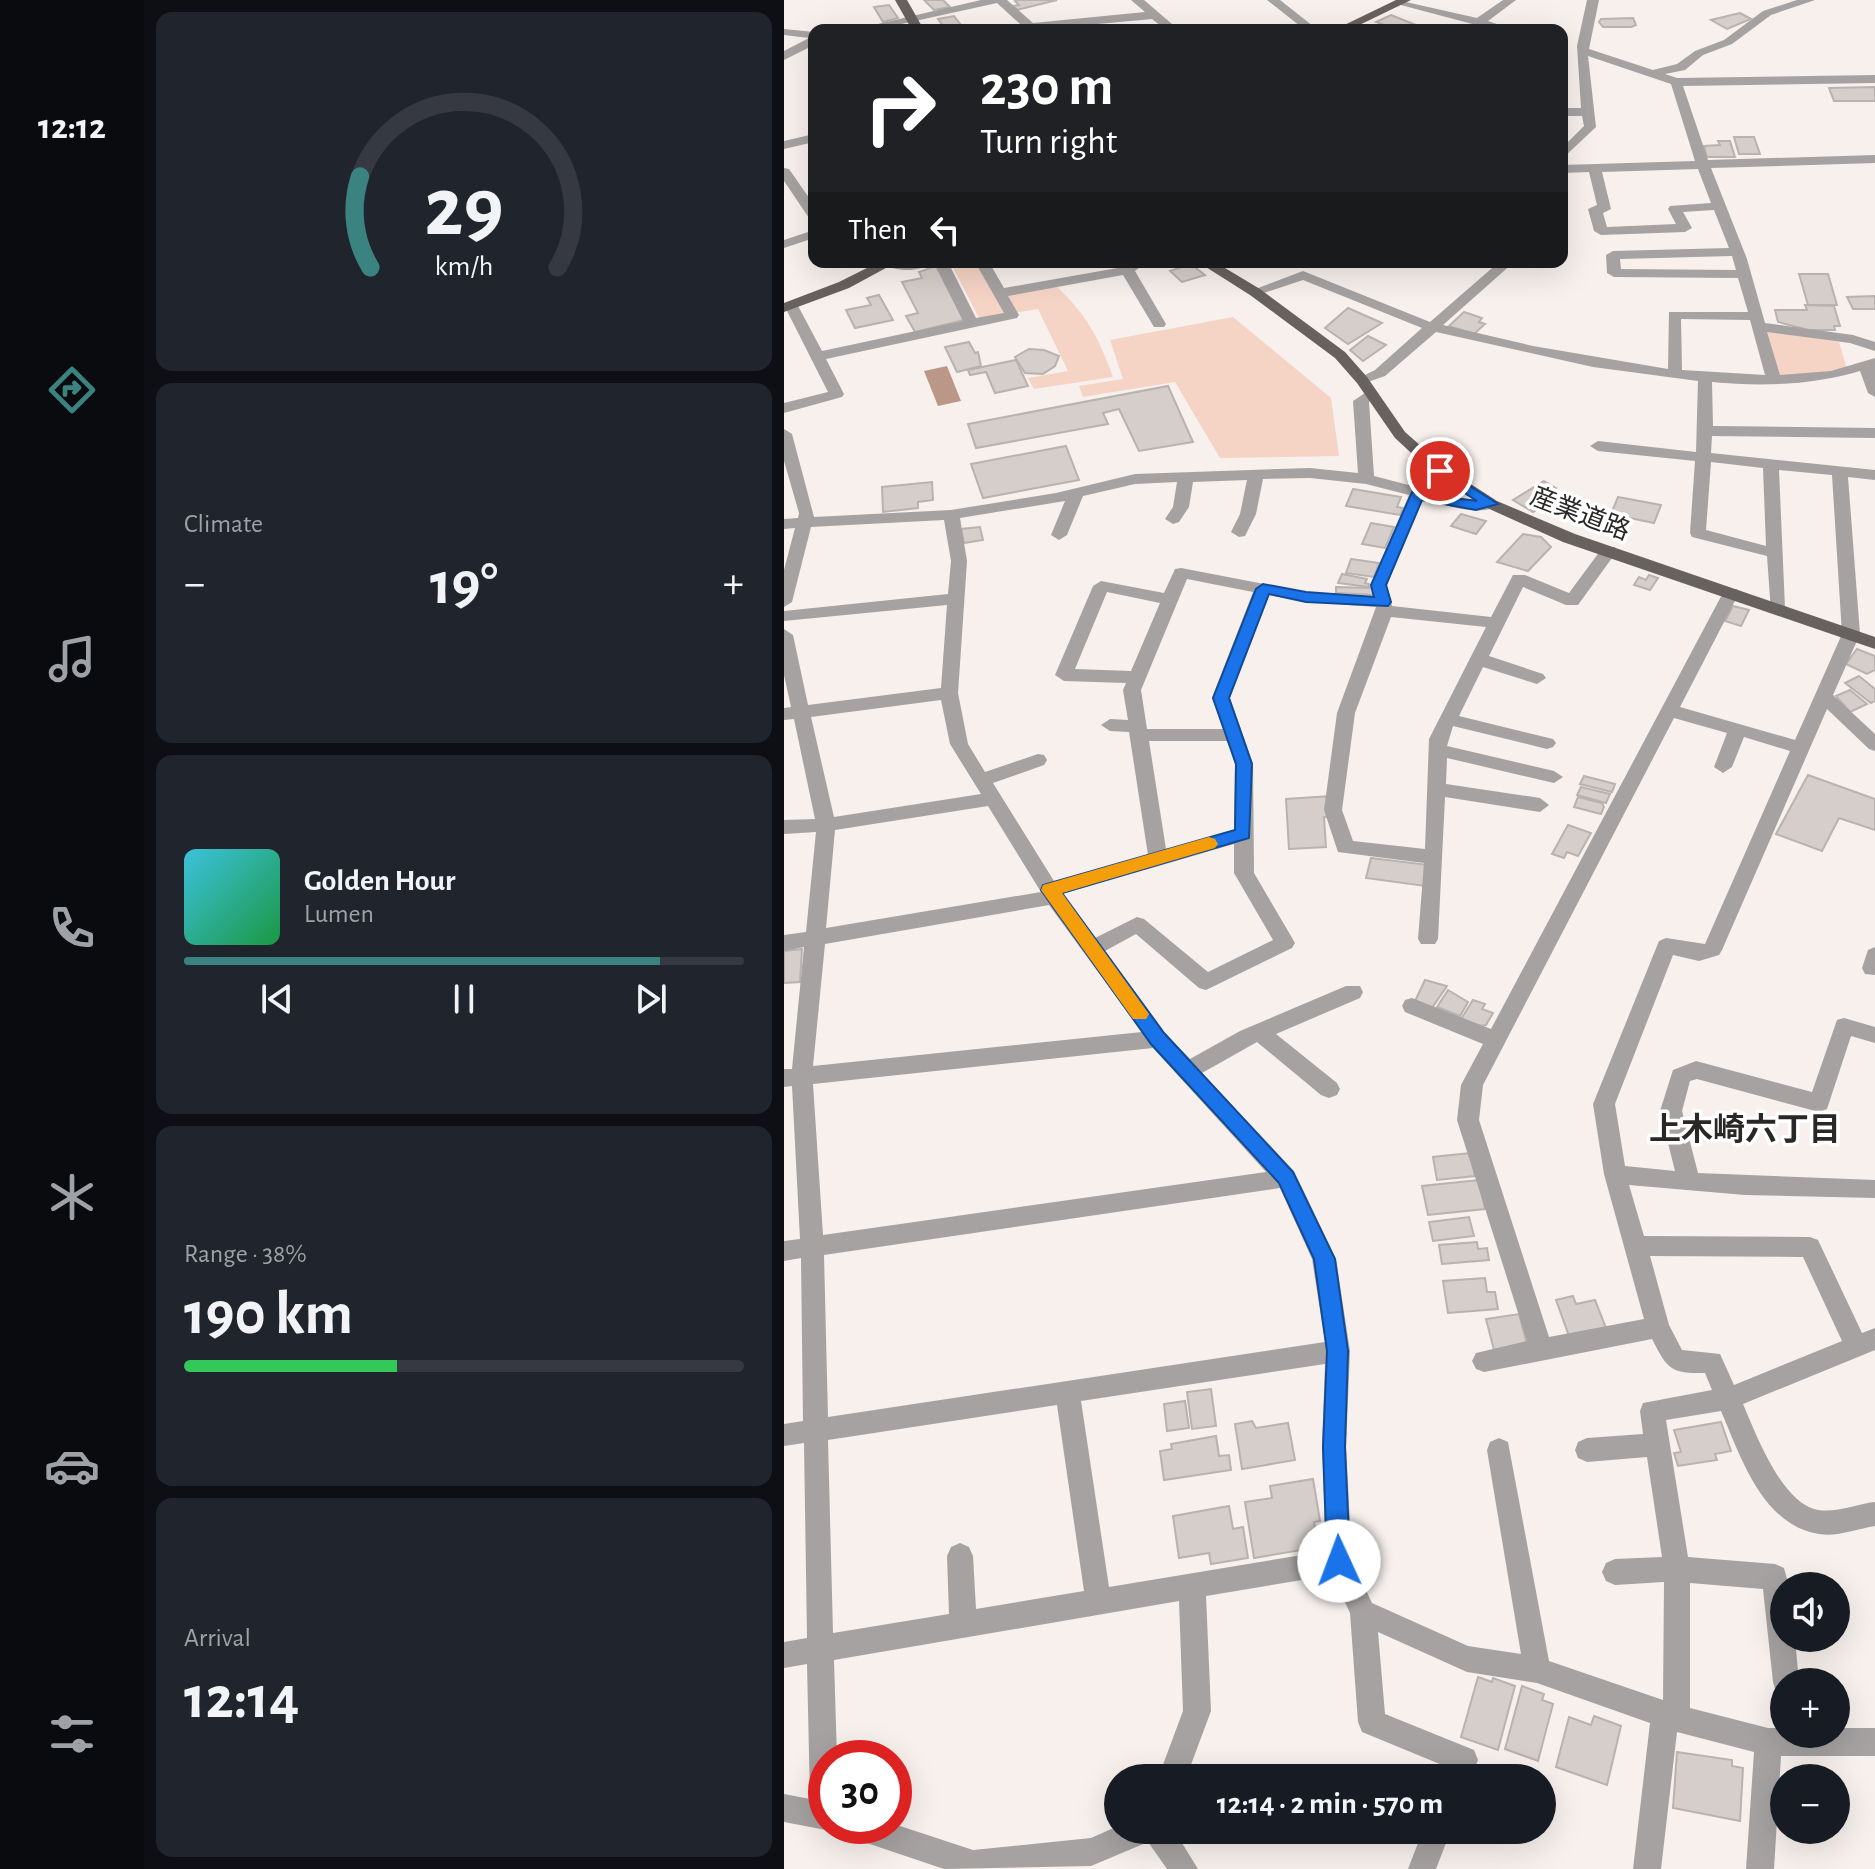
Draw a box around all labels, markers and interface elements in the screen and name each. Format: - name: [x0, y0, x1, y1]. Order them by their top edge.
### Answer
- icon: right: [848, 56, 952, 160]
- text: 230 m: [980, 59, 1113, 115]
- text: 12:12: [38, 109, 106, 145]
- text: Turn right: [980, 124, 1117, 160]
- text: 29: [424, 166, 504, 250]
- icon: left: [923, 208, 967, 252]
- text: Then: [848, 215, 907, 245]
- text: km/h: [435, 252, 493, 281]
- icon: directions: [44, 362, 100, 418]
- pin: [1406, 437, 1474, 505]
- icon: arrive: [1418, 449, 1462, 493]
- street label: 産業道路: [1527, 482, 1634, 545]
- text: Climate: [184, 511, 263, 537]
- text: 19°: [430, 555, 498, 615]
- text: −: [184, 562, 205, 606]
- text: +: [723, 562, 744, 606]
- icon: music: [44, 631, 100, 687]
- text: Golden Hour: [304, 866, 456, 896]
- icon: phone: [44, 900, 100, 956]
- text: Lumen: [304, 901, 374, 927]
- icon: previous: [255, 977, 299, 1021]
- icon: pause: [442, 977, 486, 1021]
- icon: next: [629, 977, 673, 1021]
- district label: 上木崎六丁目: [1649, 1112, 1841, 1146]
- icon: climate: [44, 1169, 100, 1225]
- text: Range · 38%: [184, 1241, 307, 1267]
- text: 190 km: [184, 1285, 353, 1345]
- icon: car: [44, 1438, 100, 1494]
- position arrow: [1297, 1519, 1381, 1603]
- map controls: [1770, 1572, 1850, 1844]
- button: sound: [1770, 1572, 1850, 1652]
- text: Arrival: [184, 1625, 251, 1651]
- button: +: [1770, 1668, 1850, 1748]
- text: 12:14: [184, 1669, 299, 1729]
- icon: filters: [44, 1706, 100, 1762]
- speed limit sign: 30: [808, 1740, 912, 1844]
- button: −: [1770, 1764, 1850, 1844]
- text: 12:14 · 2 min · 570 m: [1217, 1789, 1443, 1819]

